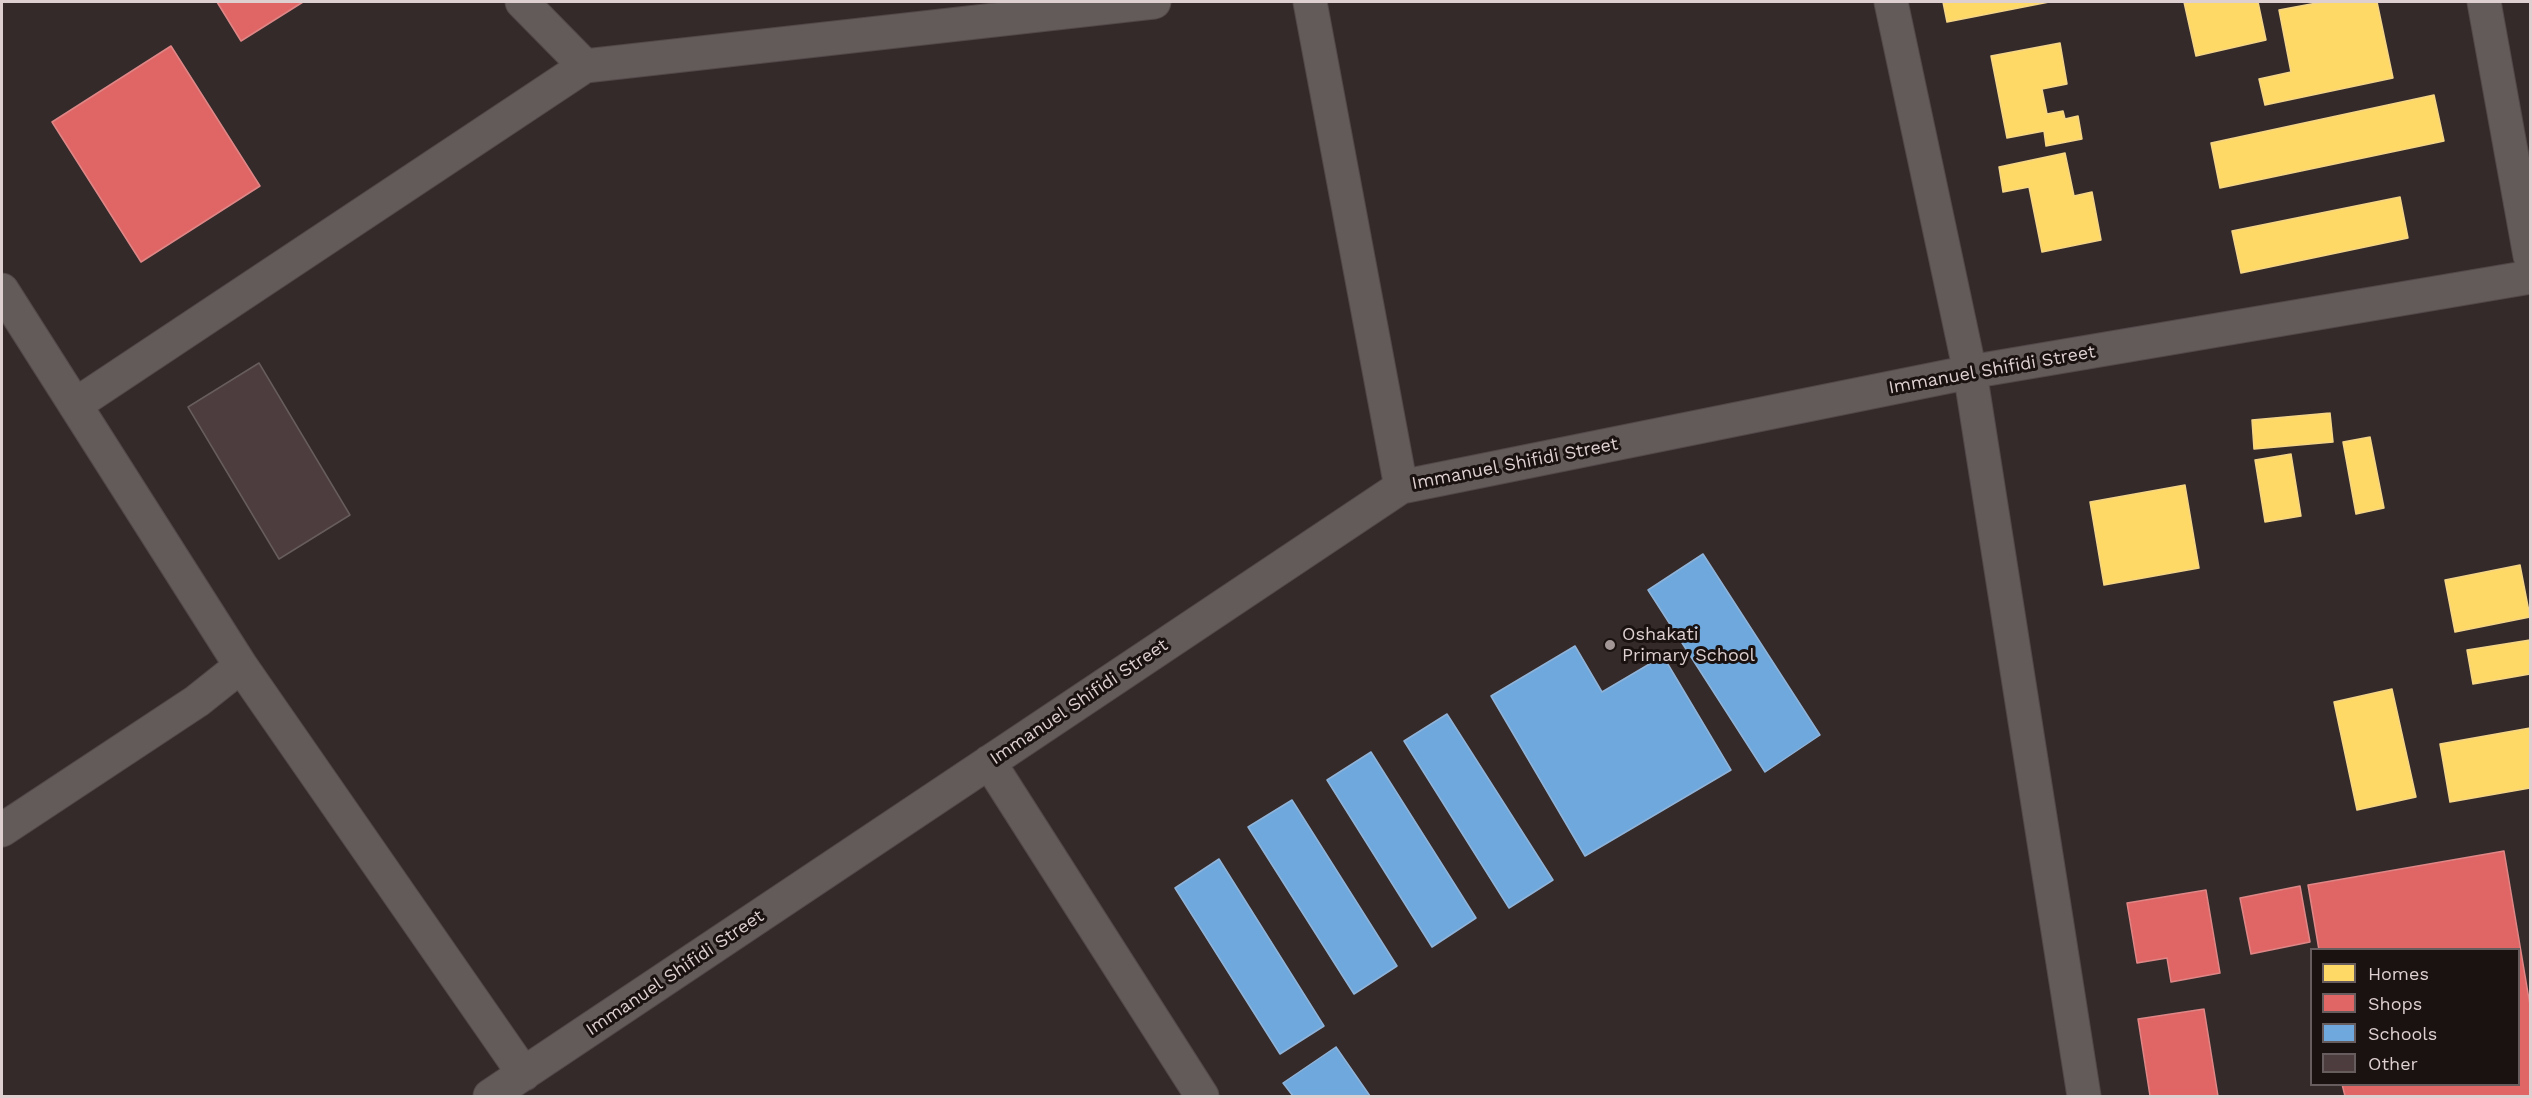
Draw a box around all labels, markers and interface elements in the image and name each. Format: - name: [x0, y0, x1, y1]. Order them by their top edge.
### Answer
- street label: Immanuel Shifidi Street: [1887, 341, 2097, 399]
- street label: Immanuel Shifidi Street: [1410, 433, 1620, 495]
- place label: Oshakati Primary School: [1622, 624, 1755, 666]
- street label: Immanuel Shifidi Street: [986, 634, 1172, 770]
- marker: Oshakati Primary School: [1603, 638, 1617, 652]
- street label: Immanuel Shifidi Street: [582, 905, 768, 1041]
- legend: [2310, 948, 2520, 1086]
- text: Homes: [2368, 963, 2429, 984]
- text: Shops: [2368, 993, 2422, 1014]
- text: Schools: [2368, 1023, 2437, 1044]
- text: Other: [2368, 1053, 2418, 1074]

